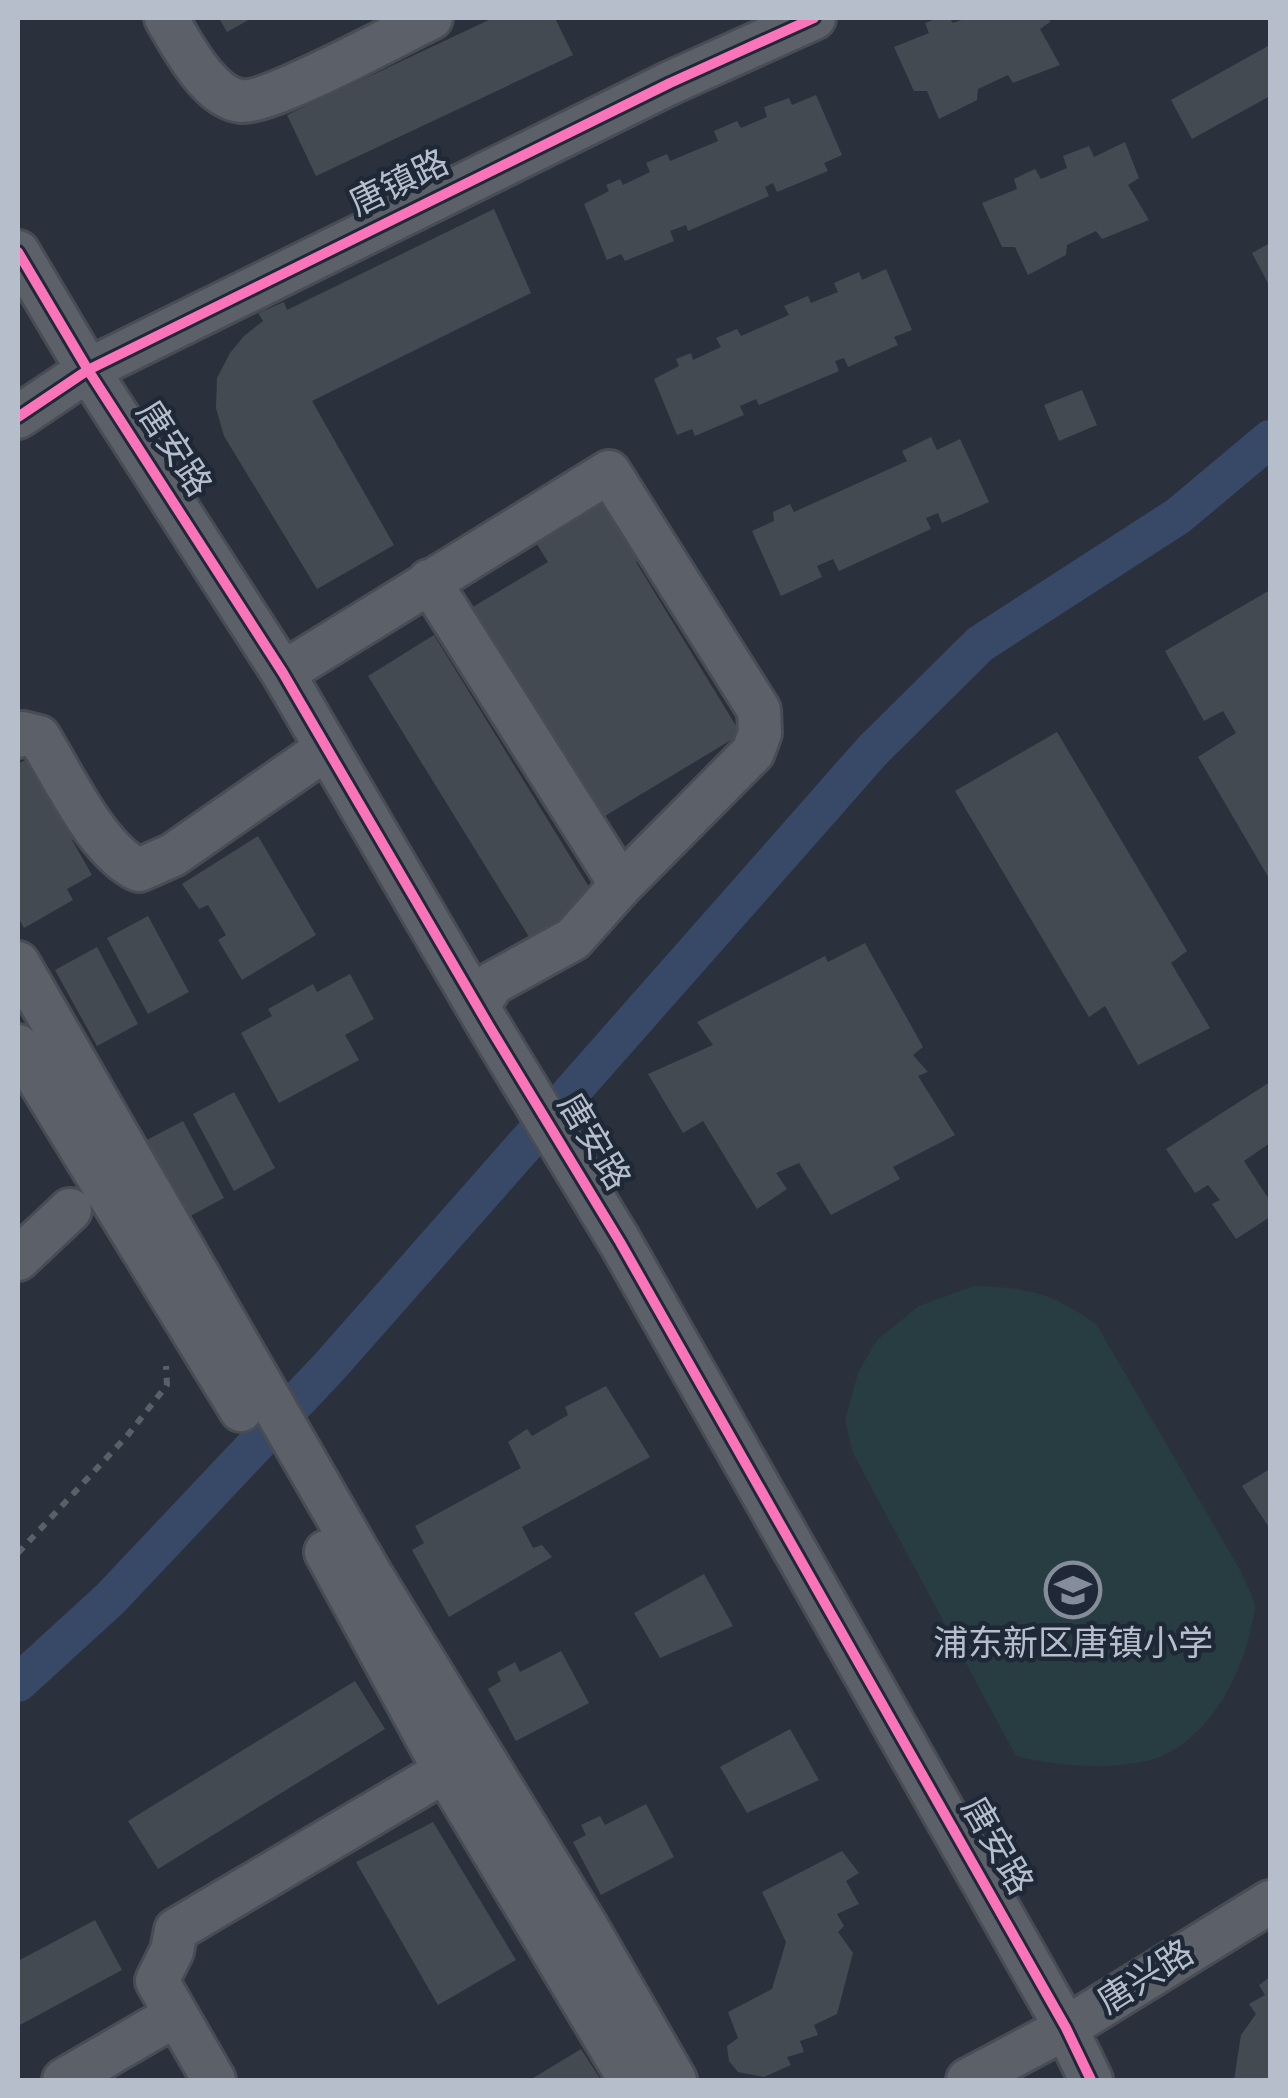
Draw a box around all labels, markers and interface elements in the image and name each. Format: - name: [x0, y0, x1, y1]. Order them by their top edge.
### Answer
- street label: 唐镇路: [343, 142, 457, 228]
- street label: 唐安路: [125, 394, 219, 506]
- street label: 唐安路: [546, 1087, 638, 1199]
- school or university icon: 浦东新区唐镇小学: [1043, 1560, 1103, 1620]
- place label: 浦东新区唐镇小学: [933, 1624, 1213, 1668]
- street label: 唐安路: [950, 1791, 1040, 1903]
- street label: 唐兴路: [1091, 1933, 1203, 2025]

